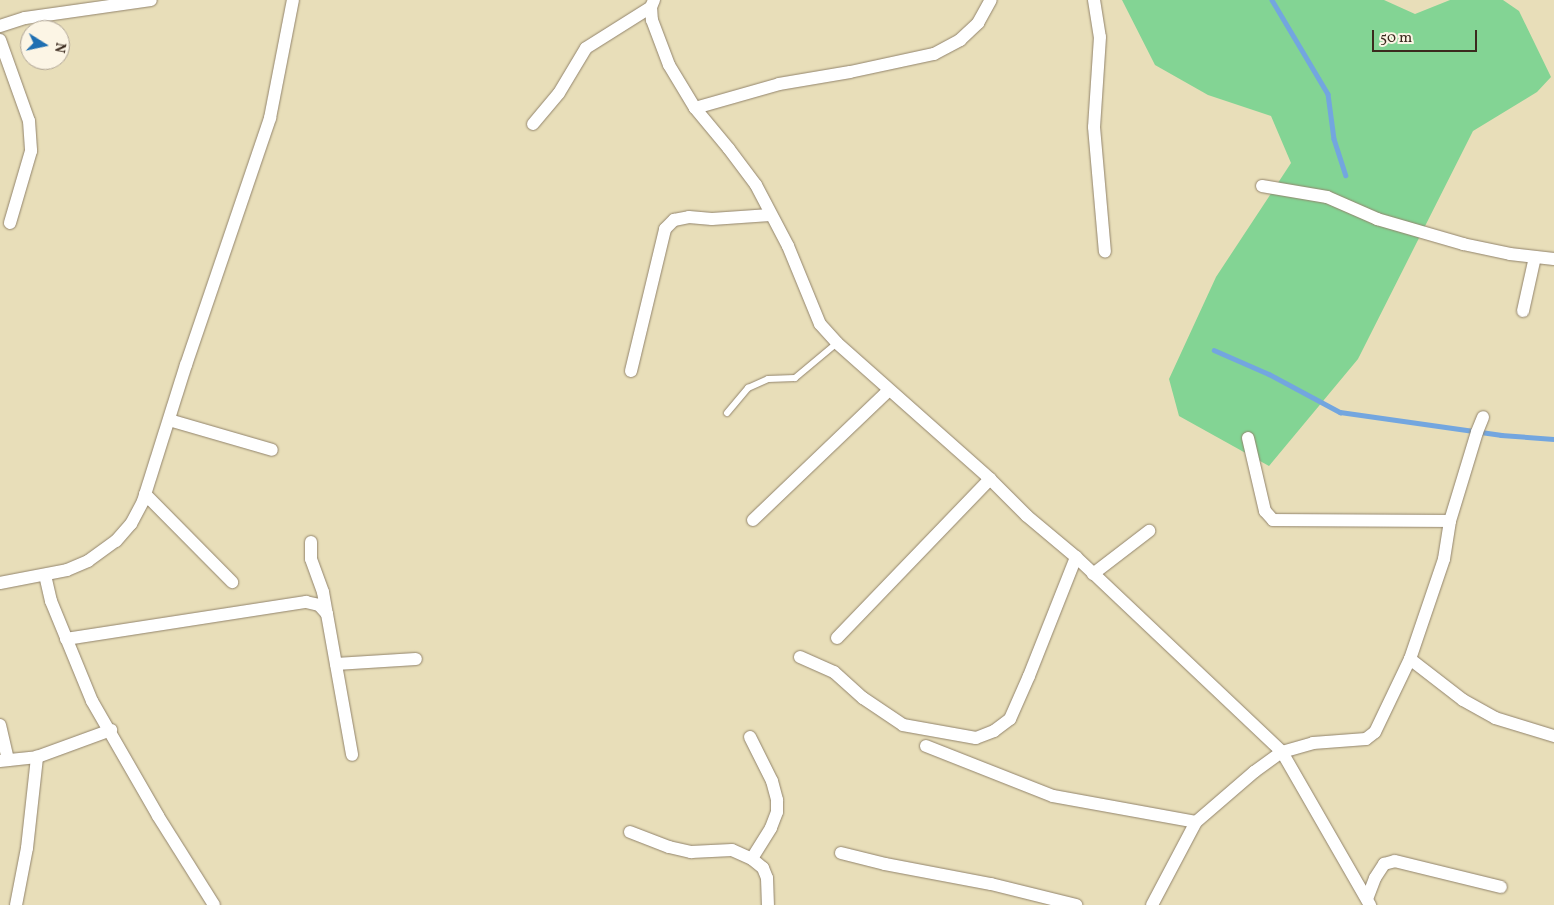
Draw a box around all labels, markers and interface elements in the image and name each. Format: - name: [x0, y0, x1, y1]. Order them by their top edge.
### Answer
- north arrow: [20, 20, 70, 70]
- scale bar: [1374, 20, 1479, 52]
- text: 50 m: [1380, 28, 1412, 49]
- text: N: [49, 41, 70, 54]

